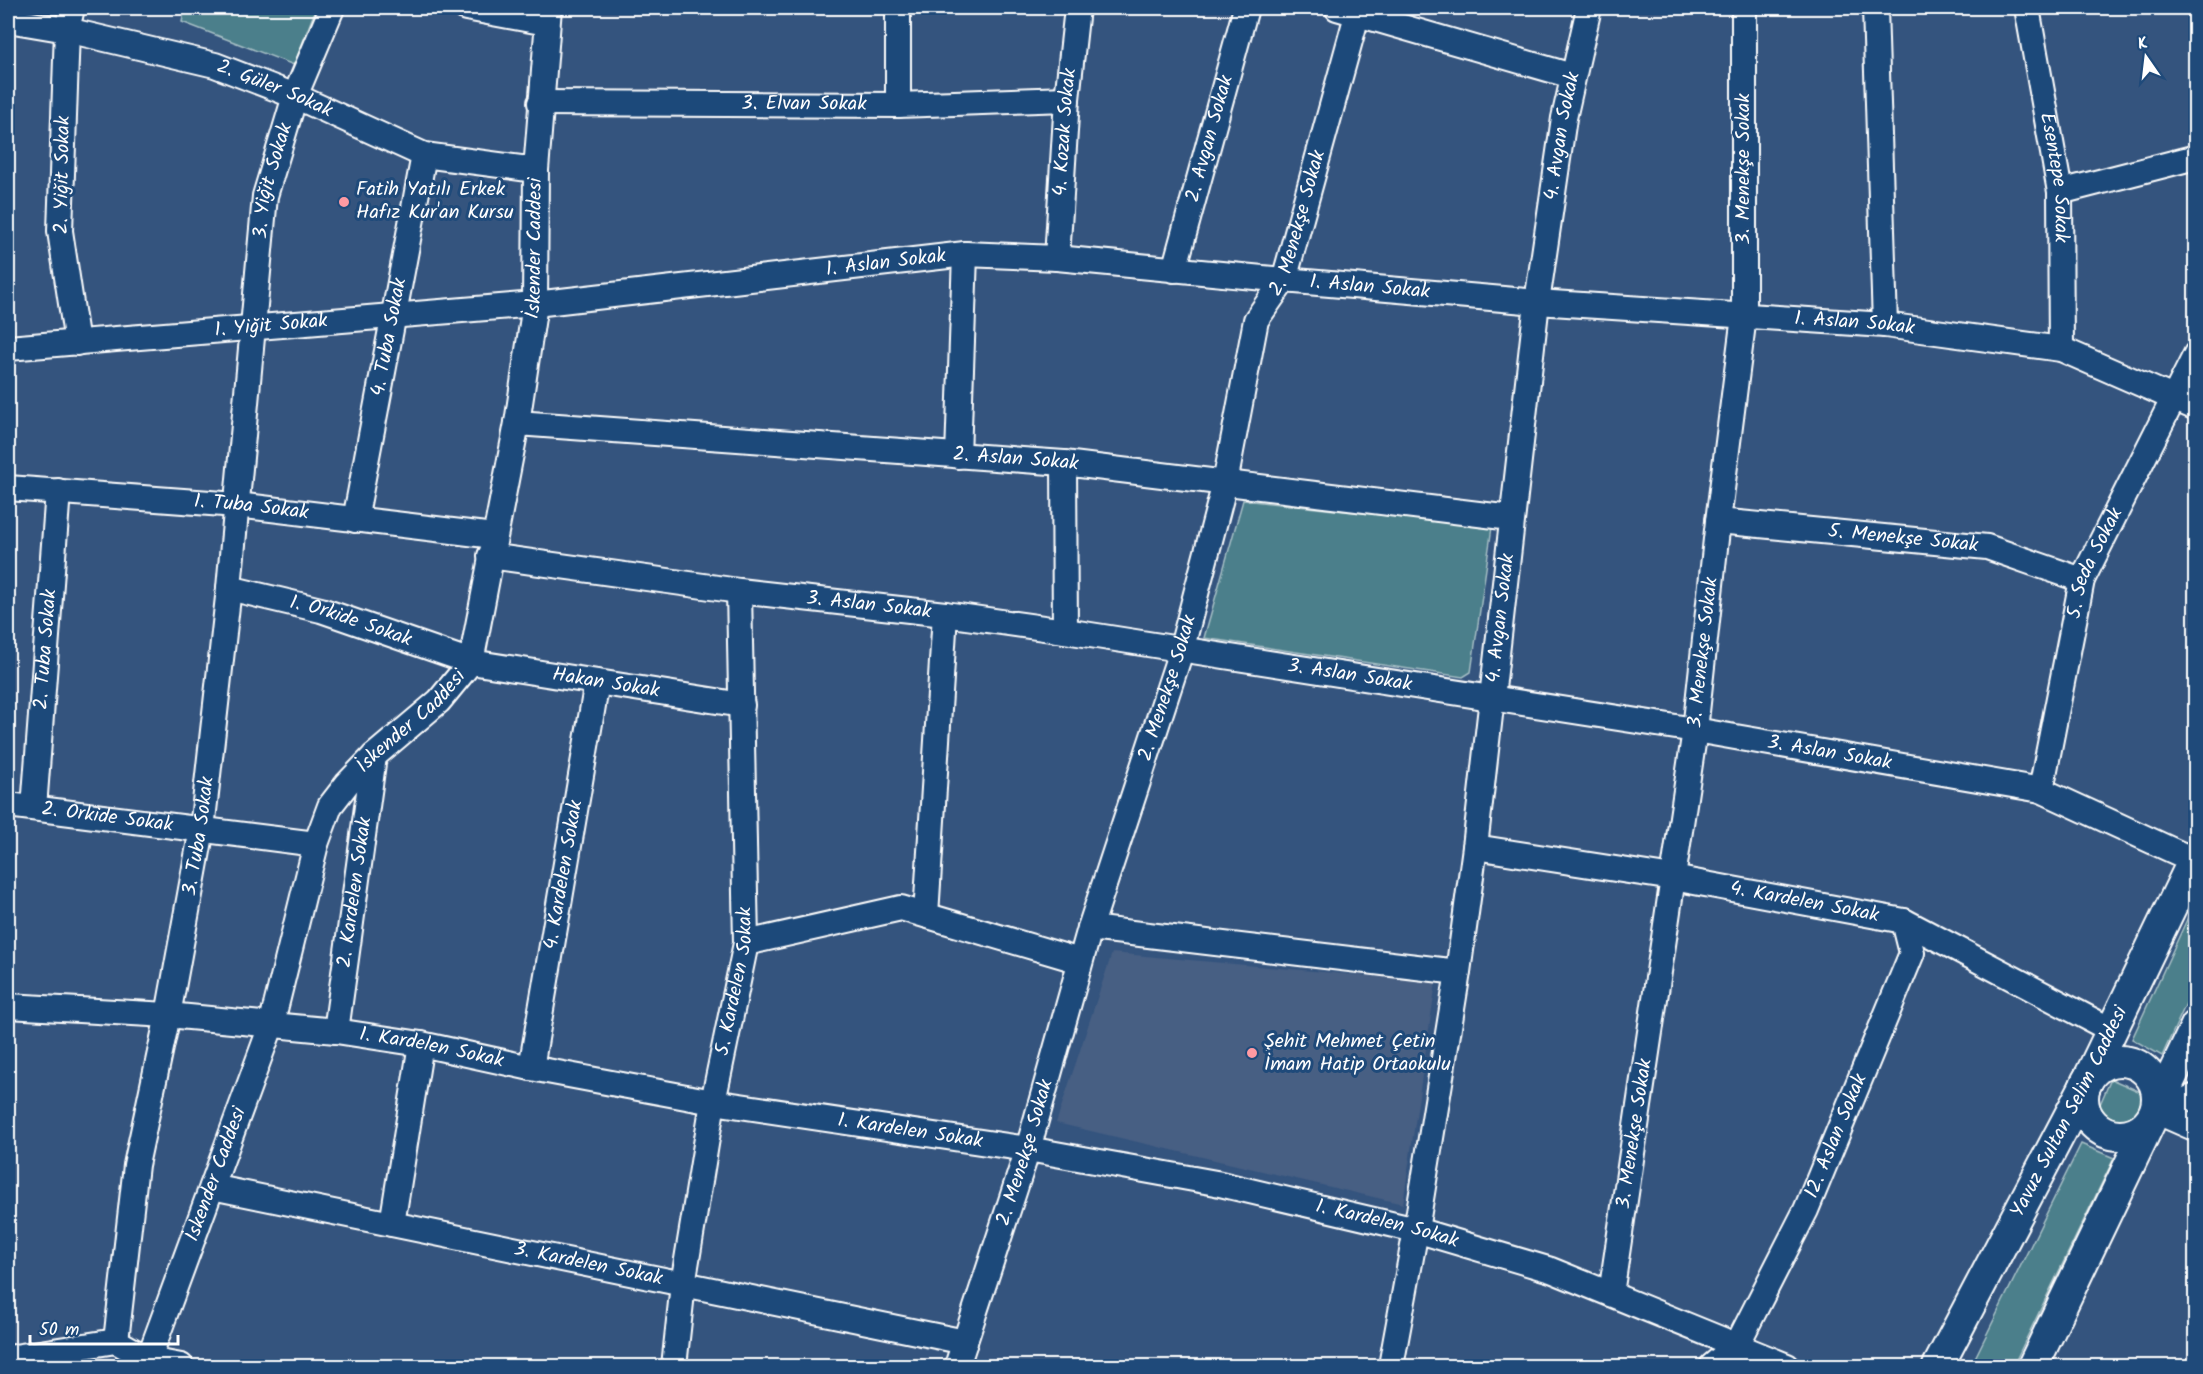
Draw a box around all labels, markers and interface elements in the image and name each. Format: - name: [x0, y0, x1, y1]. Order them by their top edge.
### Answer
- north arrow: [2116, 27, 2176, 87]
- text: K: [2135, 31, 2151, 57]
- street label: 2. Güler Sokak: [212, 51, 338, 127]
- street label: 4. Kozak Sokak: [1045, 66, 1086, 197]
- street label: 4. Avgan Sokak: [1536, 68, 1590, 203]
- street label: 2. Avgan Sokak: [1177, 71, 1243, 206]
- street label: 3. Elvan Sokak: [741, 88, 867, 121]
- street label: 3. Menekşe Sokak: [1728, 93, 1760, 245]
- street label: Esentepe Sokak: [2030, 110, 2076, 243]
- street label: 2. Yiğit Sokak: [46, 115, 80, 234]
- street label: 3. Yiğit Sokak: [245, 119, 302, 240]
- street label: 2. Menekşe Sokak: [1261, 146, 1335, 304]
- place label: Fatih Yatılı Erkek Hafız Kur'an Kursu: [356, 174, 514, 229]
- street label: İskender Caddesi: [517, 176, 552, 321]
- marker: Fatih Yatılı Erkek Hafız Kur'an Kursu: [337, 195, 351, 209]
- street label: 1. Aslan Sokak: [824, 240, 948, 286]
- street label: 1. Aslan Sokak: [1308, 266, 1432, 309]
- street label: 4. Tuba Sokak: [363, 275, 417, 399]
- street label: 1. Aslan Sokak: [1793, 303, 1917, 345]
- street label: 1. Yiğit Sokak: [213, 305, 329, 347]
- street label: 2. Aslan Sokak: [952, 439, 1081, 481]
- street label: 1. Tuba Sokak: [193, 486, 311, 530]
- street label: 5. Seda Sokak: [2059, 501, 2132, 622]
- street label: 5. Menekşe Sokak: [1827, 516, 1980, 562]
- street label: 4. Avgan Sokak: [1478, 551, 1524, 685]
- street label: 3. Menekşe Sokak: [1679, 575, 1728, 730]
- street label: 3. Aslan Sokak: [804, 583, 934, 628]
- street label: 1. Orkide Sokak: [286, 587, 416, 656]
- street label: 2. Tuba Sokak: [26, 588, 67, 711]
- street label: 2. Menekşe Sokak: [1130, 611, 1206, 765]
- street label: 3. Aslan Sokak: [1285, 650, 1415, 701]
- street label: Hakan Sokak: [550, 659, 662, 708]
- street label: İskender Caddesi: [349, 662, 475, 781]
- street label: 3. Aslan Sokak: [1765, 727, 1895, 780]
- street label: 3. Tuba Sokak: [174, 774, 224, 899]
- street label: 2. Orkide Sokak: [40, 793, 175, 842]
- street label: 4. Kardelen Sokak: [536, 797, 593, 952]
- street label: 2. Kardelen Sokak: [329, 814, 381, 970]
- street label: 4. Kardelen Sokak: [1727, 873, 1882, 932]
- street label: 5. Kardelen Sokak: [707, 906, 762, 1059]
- street label: Yavuz Sultan Selim Caddesi: [2002, 1000, 2137, 1224]
- street label: 1. Kardelen Sokak: [357, 1019, 507, 1078]
- place label: Şehit Mehmet Çetin İmam Hatip Ortaokulu: [1264, 1026, 1451, 1081]
- marker: Şehit Mehmet Çetin İmam Hatip Ortaokulu: [1245, 1046, 1259, 1060]
- street label: 3. Menekşe Sokak: [1608, 1056, 1662, 1211]
- street label: 12. Aslan Sokak: [1796, 1068, 1877, 1204]
- street label: 2. Menekşe Sokak: [988, 1075, 1063, 1230]
- street label: İskender Caddesi: [177, 1102, 256, 1246]
- street label: 1. Kardelen Sokak: [835, 1105, 985, 1158]
- street label: 1. Kardelen Sokak: [1312, 1191, 1463, 1258]
- street label: 3. Kardelen Sokak: [511, 1233, 666, 1295]
- scale bar: [30, 1308, 178, 1346]
- text: 50 m: [39, 1316, 79, 1345]

